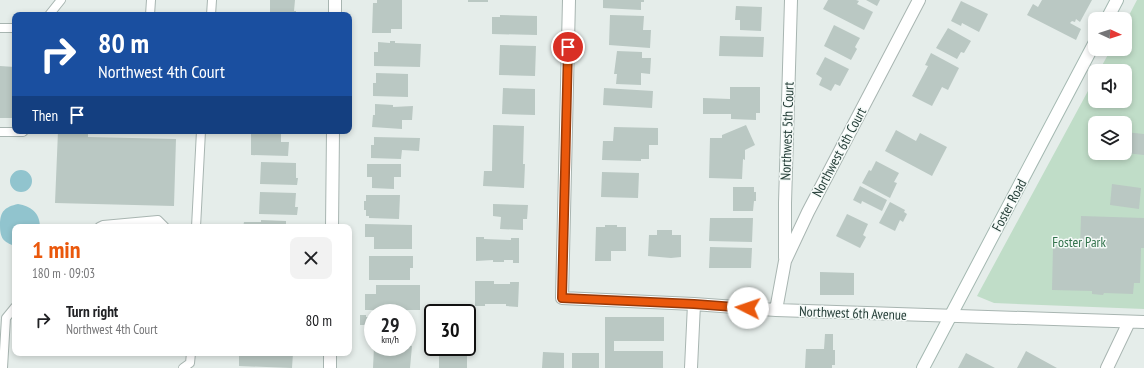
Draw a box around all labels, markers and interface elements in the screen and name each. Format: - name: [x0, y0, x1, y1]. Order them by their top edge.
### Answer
- north arrow: [1088, 12, 1132, 56]
- map controls: [1088, 12, 1132, 160]
- text: 80 m: [98, 24, 149, 61]
- icon: right: [32, 28, 84, 80]
- pin: [551, 30, 585, 64]
- icon: arrive: [557, 36, 579, 58]
- text: Northwest 4th Court: [98, 60, 225, 83]
- button: sound: [1088, 64, 1132, 108]
- street label: Northwest 5th Court: [776, 81, 798, 181]
- icon: arrive: [66, 104, 88, 126]
- street label: Northwest 6th Court: [808, 104, 870, 200]
- text: Then: [32, 106, 58, 125]
- button: layers: [1088, 116, 1132, 160]
- street label: Foster Road: [988, 176, 1030, 234]
- park label: Foster Park: [1052, 233, 1106, 251]
- text: 1 min: [32, 234, 80, 265]
- button: close: [290, 237, 332, 279]
- text: 180 m · 09:03: [32, 265, 95, 282]
- position arrow: [727, 287, 769, 329]
- text: Turn right: [66, 302, 118, 321]
- street label: Northwest 6th Avenue: [799, 302, 907, 324]
- speed limit sign: 30: [424, 304, 476, 356]
- icon: right: [32, 309, 54, 331]
- text: 80 m: [306, 311, 332, 330]
- text: 29: [380, 312, 400, 338]
- text: Northwest 4th Court: [66, 321, 158, 338]
- text: km/h: [381, 333, 399, 346]

